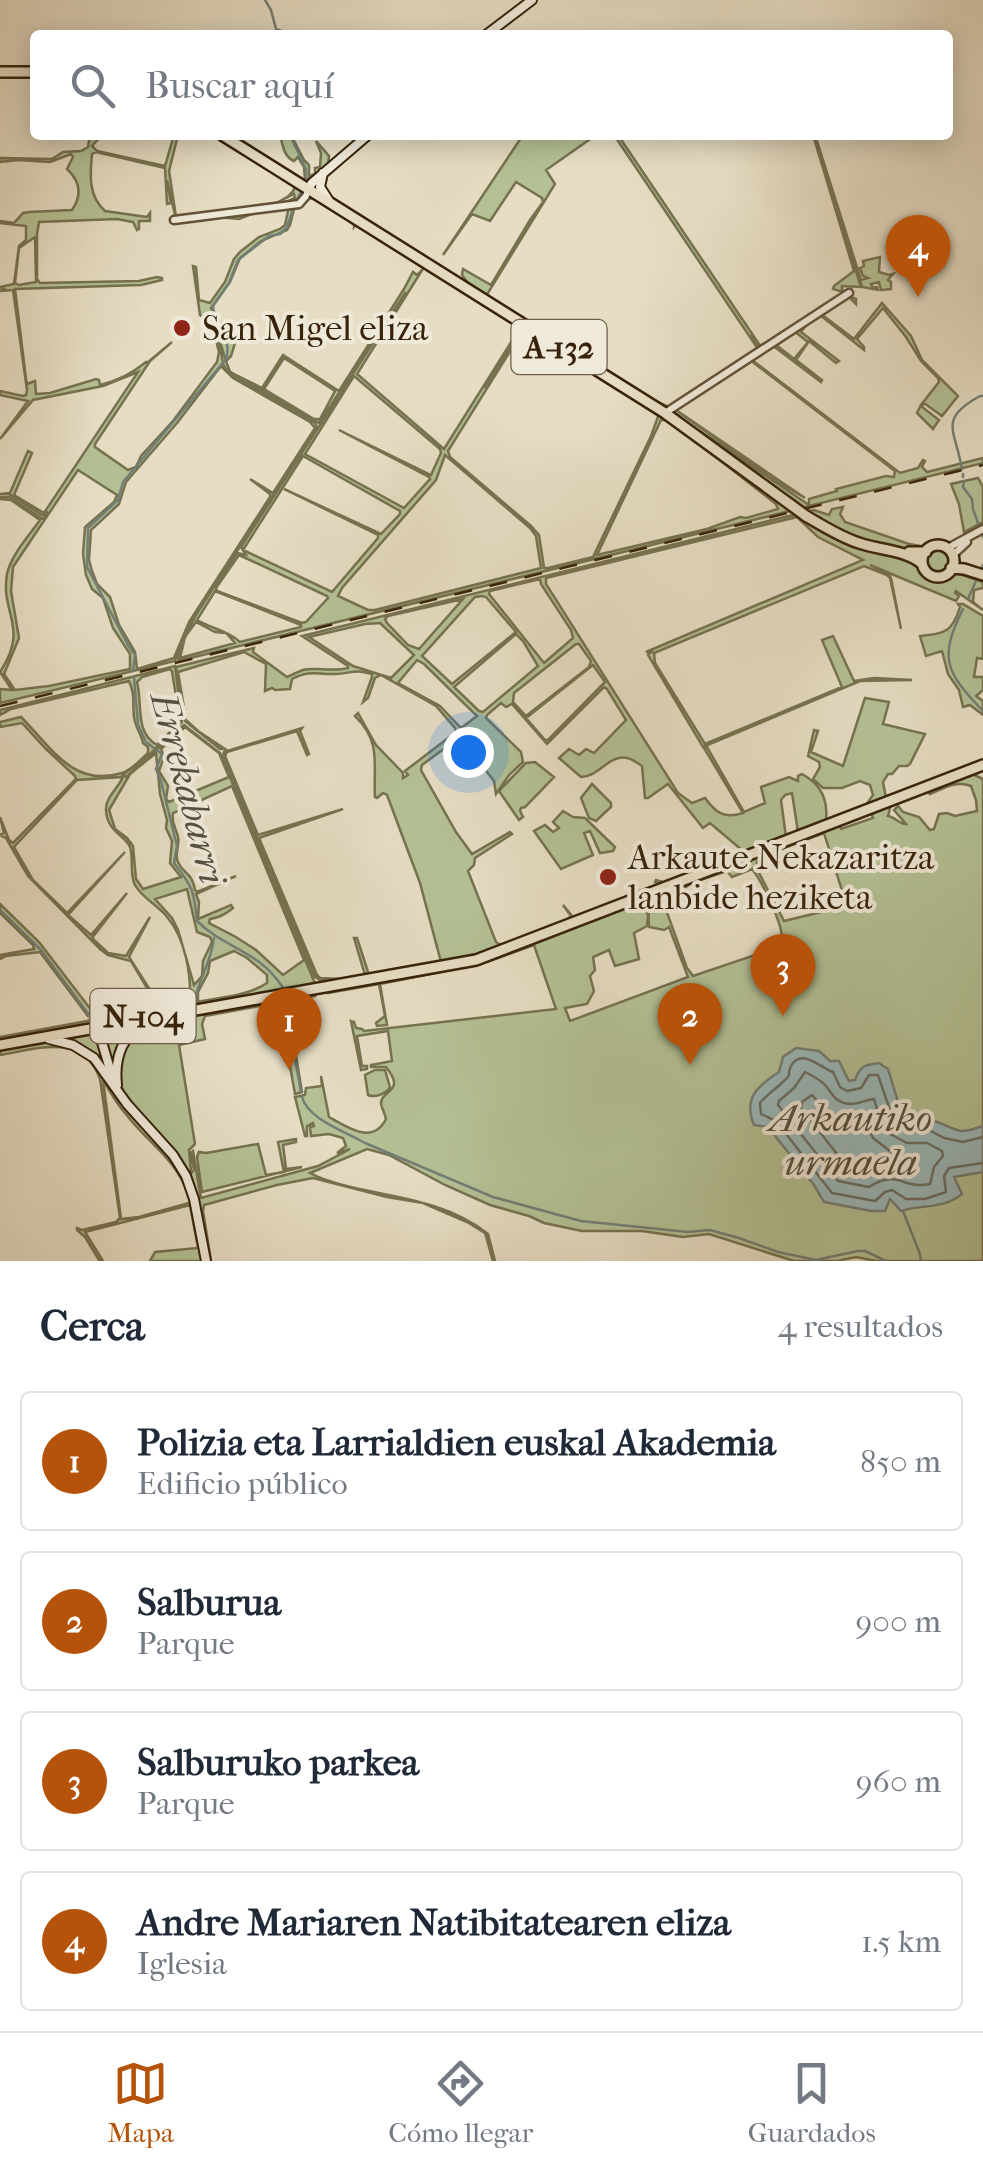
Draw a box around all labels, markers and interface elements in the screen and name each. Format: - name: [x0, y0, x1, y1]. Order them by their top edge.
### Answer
- search box: [30, 30, 953, 140]
- icon: search: [65, 58, 120, 113]
- text: Buscar aquí: [145, 63, 334, 108]
- pin: 4: [886, 214, 950, 297]
- place label: San Migel eliza: [202, 308, 429, 349]
- marker: San Migel eliza: [171, 317, 193, 339]
- road number: A-132: [512, 320, 606, 374]
- water label: Errekabarri: [140, 685, 236, 892]
- your location: [443, 727, 494, 778]
- place label: Arkaute Nekazaritza lanbide heziketa: [626, 837, 935, 918]
- marker: Arkaute Nekazaritza lanbide heziketa: [597, 866, 619, 888]
- pin: 3: [750, 934, 816, 1016]
- pin: 2: [658, 982, 722, 1065]
- pin: 1: [256, 988, 322, 1070]
- road number: N-104: [90, 989, 196, 1043]
- water label: Arkautiko urmaela: [766, 1096, 932, 1185]
- text: Cerca: [40, 1302, 145, 1351]
- text: 4 resultados: [778, 1308, 943, 1345]
- text: Polizia eta Larrialdien euskal Akademia: [137, 1420, 776, 1465]
- text: 1: [69, 1443, 80, 1480]
- text: 850 m: [860, 1443, 941, 1480]
- text: Edificio público: [137, 1465, 348, 1502]
- text: Salburua: [137, 1580, 281, 1625]
- text: 2: [66, 1603, 83, 1640]
- text: 900 m: [855, 1603, 941, 1640]
- text: Parque: [137, 1625, 235, 1662]
- text: Salburuko parkea: [137, 1740, 419, 1785]
- text: 3: [68, 1763, 81, 1800]
- text: 960 m: [856, 1763, 941, 1800]
- text: Parque: [137, 1785, 235, 1822]
- text: Andre Mariaren Natibitatearen eliza: [137, 1900, 731, 1945]
- text: 4: [65, 1923, 84, 1960]
- text: 1.5 km: [861, 1923, 941, 1960]
- text: Iglesia: [137, 1945, 227, 1982]
- tab: Mapa: [107, 2056, 174, 2149]
- tab: Cómo llegar: [388, 2056, 533, 2149]
- tab: Guardados: [748, 2056, 876, 2149]

